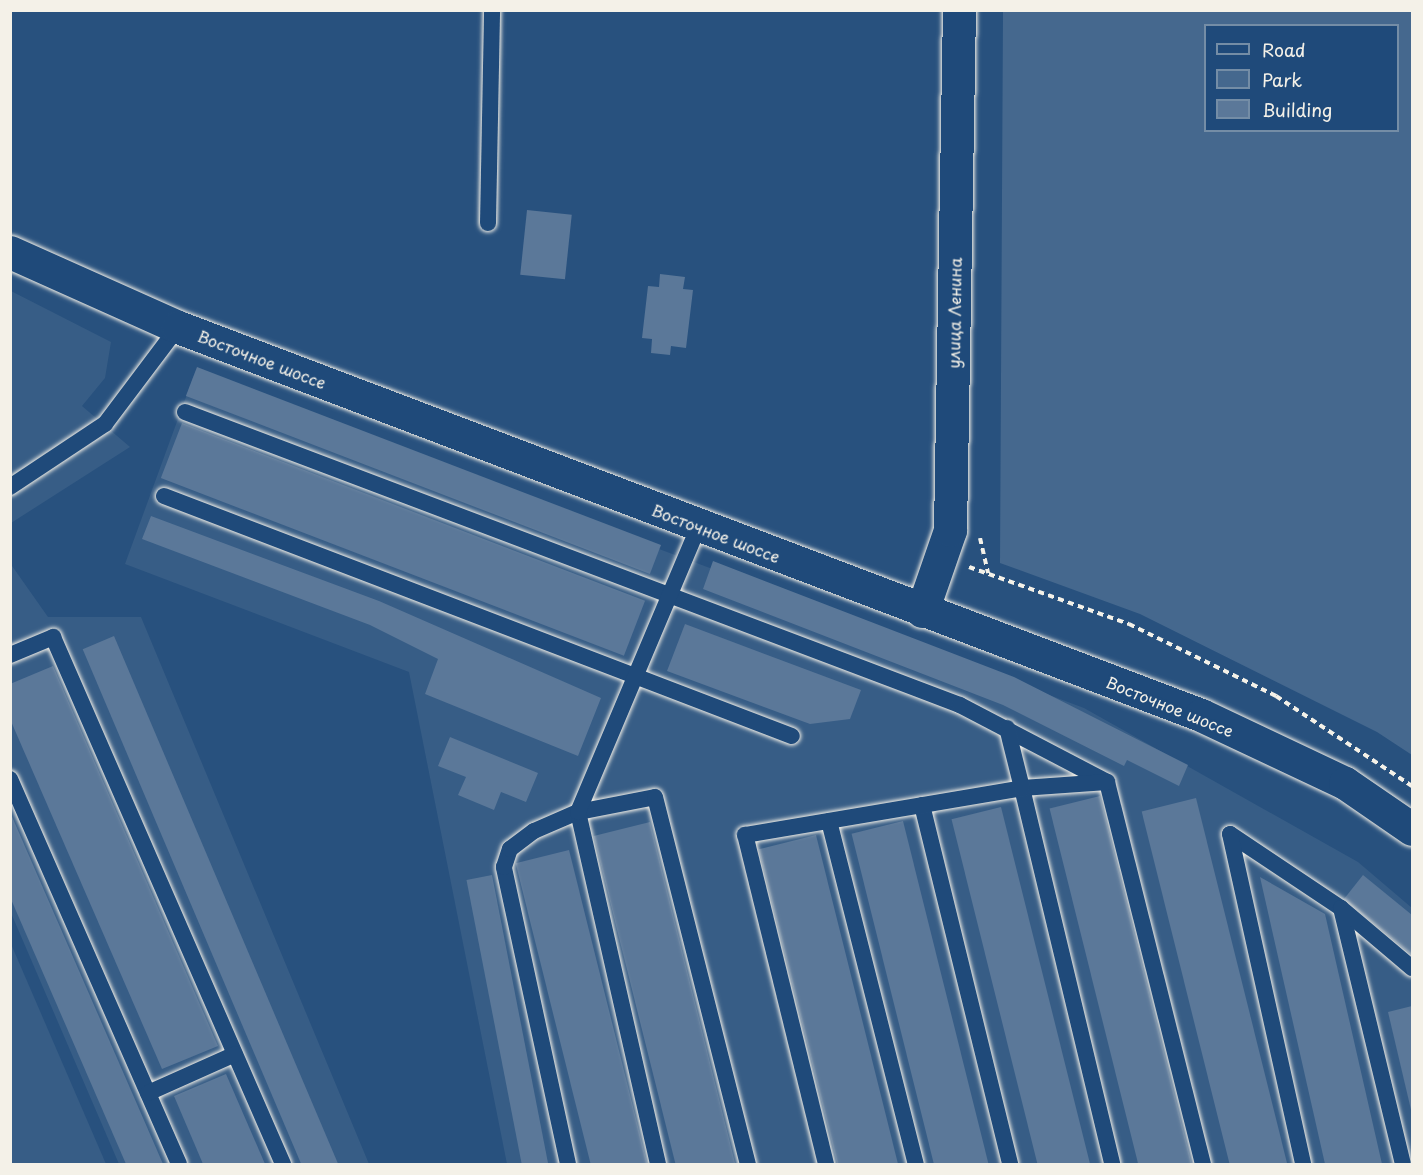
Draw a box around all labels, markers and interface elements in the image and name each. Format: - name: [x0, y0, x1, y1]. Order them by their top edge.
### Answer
- legend: [1204, 24, 1399, 132]
- text: Road: [1262, 36, 1306, 63]
- text: Park: [1262, 66, 1302, 93]
- text: Building: [1262, 96, 1332, 123]
- street label: улица Ленина: [943, 257, 965, 369]
- street label: Восточное шоссе: [195, 326, 329, 392]
- street label: Восточное шоссе: [649, 500, 783, 566]
- street label: Восточное шоссе: [1103, 672, 1237, 740]

